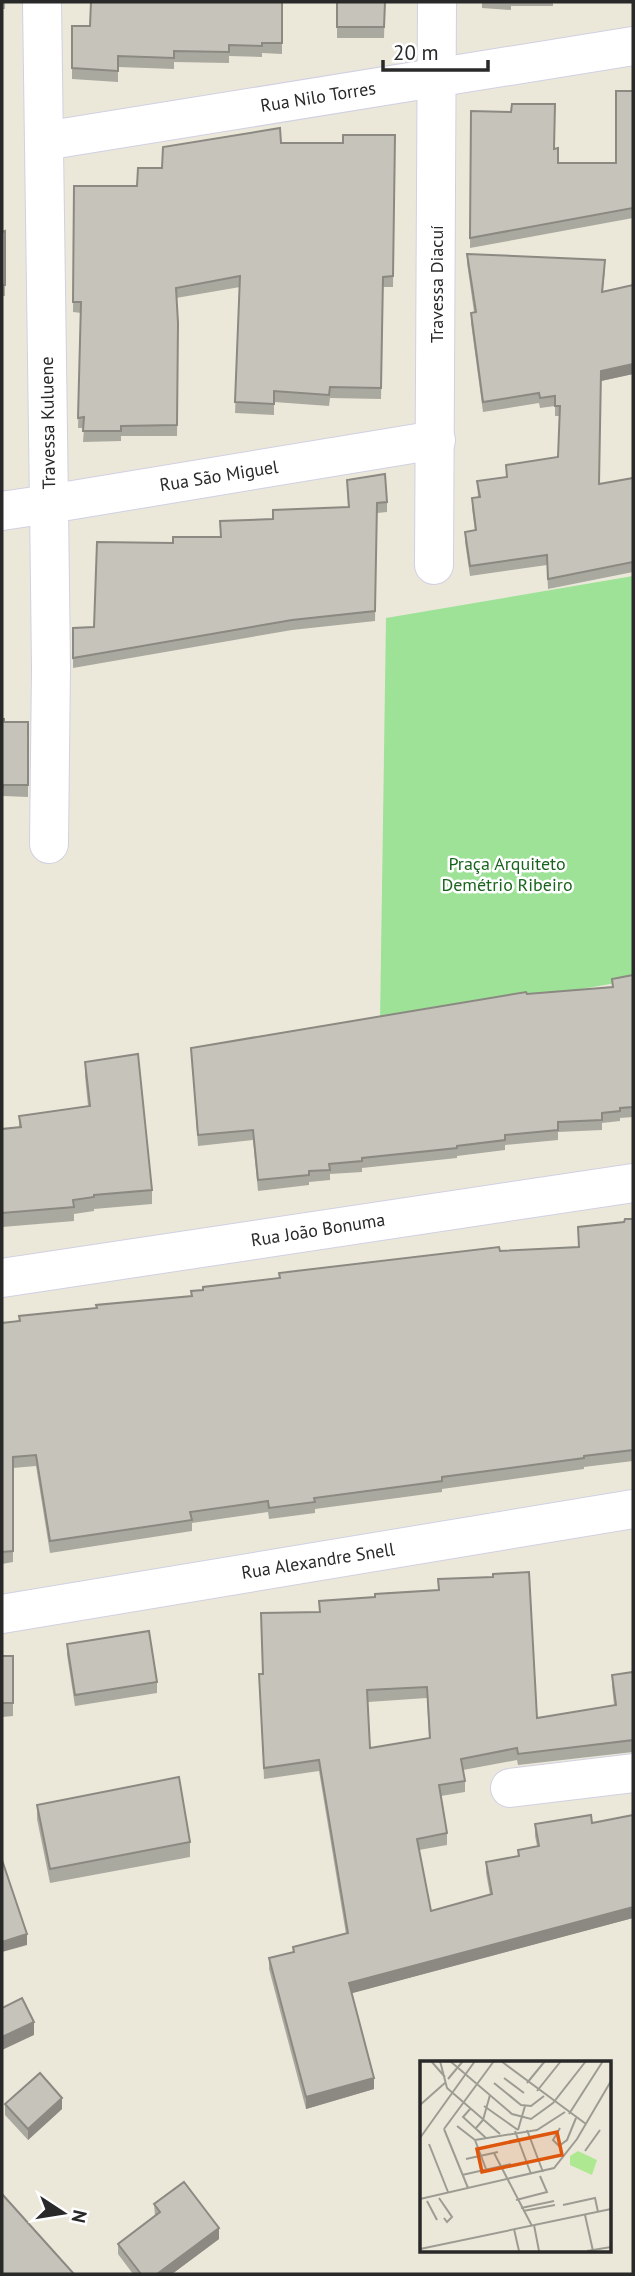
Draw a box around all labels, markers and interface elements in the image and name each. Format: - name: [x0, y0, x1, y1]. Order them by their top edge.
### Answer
- scale bar: [383, 28, 488, 72]
- text: 20 m: [393, 39, 439, 66]
- street label: Rua Nilo Torres: [259, 76, 377, 117]
- street label: Travessa Diacuí: [425, 225, 448, 343]
- street label: Travessa Kuluene: [35, 356, 60, 490]
- street label: Rua São Miguel: [158, 455, 281, 496]
- park label: Praça Arquiteto Demétrio Ribeiro: [441, 852, 573, 896]
- street label: Rua João Bonuma: [249, 1208, 387, 1251]
- street label: Rua Alexandre Snell: [240, 1537, 397, 1584]
- inset map: [420, 2061, 610, 2252]
- north arrow: [28, 2178, 98, 2248]
- text: N: [67, 2208, 93, 2225]

